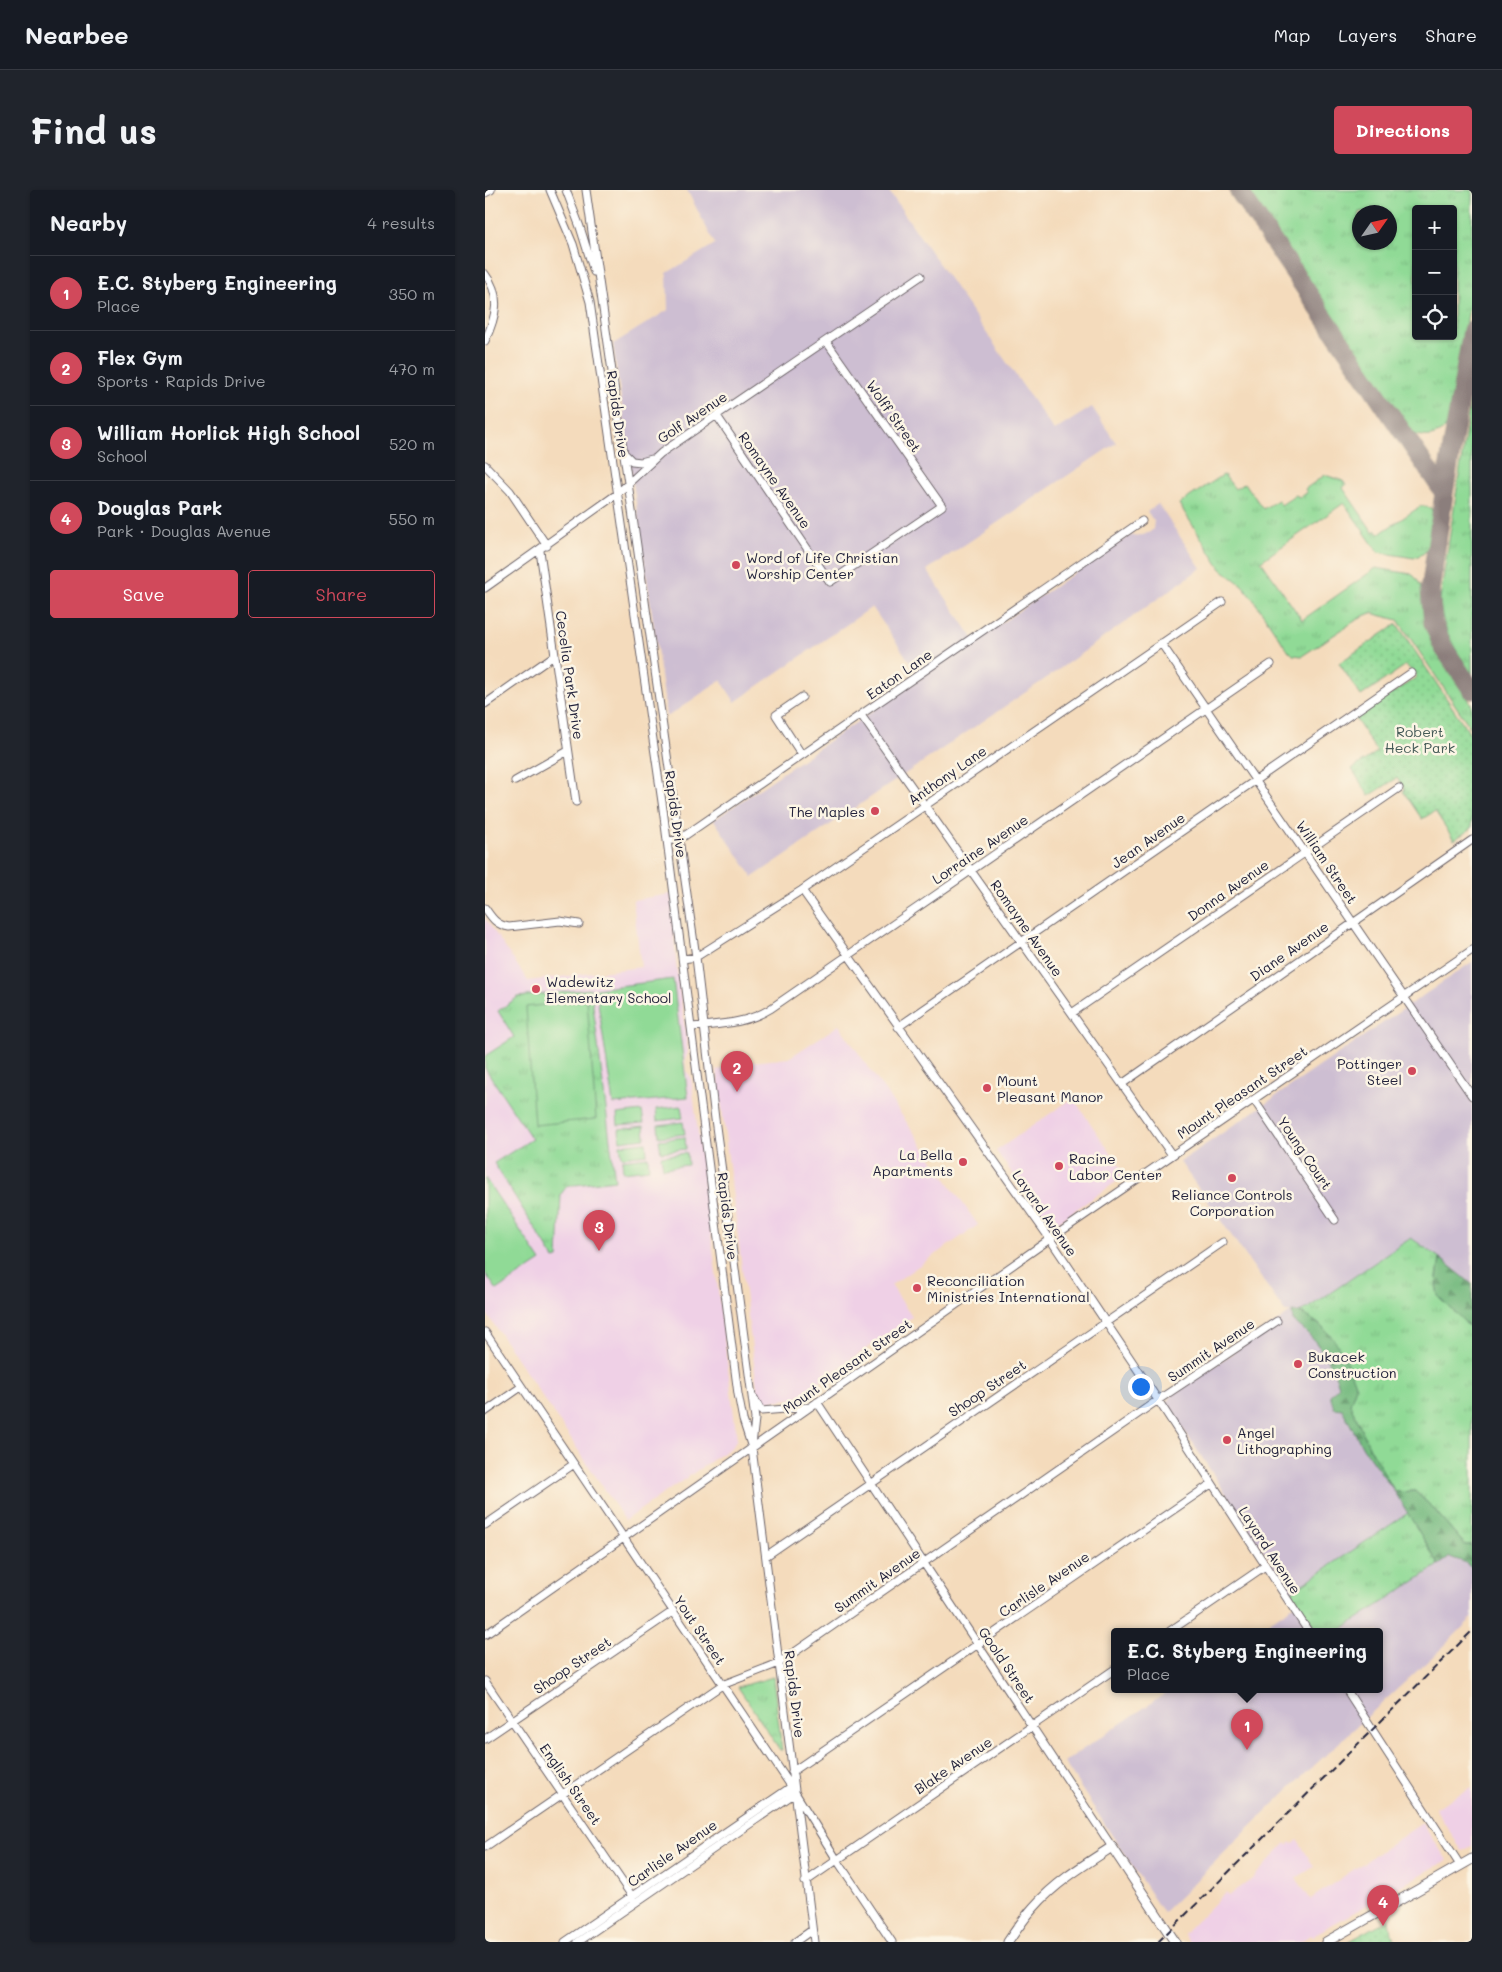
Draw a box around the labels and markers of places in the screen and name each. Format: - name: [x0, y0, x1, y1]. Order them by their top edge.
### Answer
- place label: Word of Life Christian Worship Center: [746, 548, 898, 583]
- marker: Word of Life Christian Worship Center: [730, 559, 742, 571]
- place label: The Maples: [789, 802, 865, 821]
- marker: The Maples: [869, 805, 881, 817]
- place label: Wadewitz Elementary School: [546, 972, 672, 1007]
- marker: Wadewitz Elementary School: [530, 983, 542, 995]
- pin: 2: [721, 1051, 753, 1092]
- place label: Pottinger Steel: [1337, 1054, 1402, 1089]
- marker: Pottinger Steel: [1406, 1065, 1418, 1077]
- place label: Mount Pleasant Manor: [997, 1071, 1103, 1106]
- marker: Mount Pleasant Manor: [981, 1082, 993, 1094]
- place label: La Bella Apartments: [872, 1145, 953, 1180]
- place label: Racine Labor Center: [1069, 1149, 1162, 1184]
- marker: La Bella Apartments: [957, 1156, 969, 1168]
- marker: Racine Labor Center: [1053, 1160, 1065, 1172]
- marker: Reliance Controls Corporation: [1226, 1172, 1238, 1184]
- place label: Reliance Controls Corporation: [1171, 1185, 1293, 1220]
- pin: 3: [583, 1210, 615, 1251]
- place label: Reconciliation Ministries International: [927, 1271, 1090, 1306]
- marker: Reconciliation Ministries International: [911, 1282, 923, 1294]
- place label: Bukacek Construction: [1308, 1347, 1396, 1382]
- marker: Bukacek Construction: [1292, 1358, 1304, 1370]
- place label: Angel Lithographing: [1237, 1423, 1332, 1458]
- marker: Angel Lithographing: [1221, 1434, 1233, 1446]
- pin: 1: [1231, 1709, 1263, 1750]
- pin: 4: [1367, 1885, 1399, 1926]

